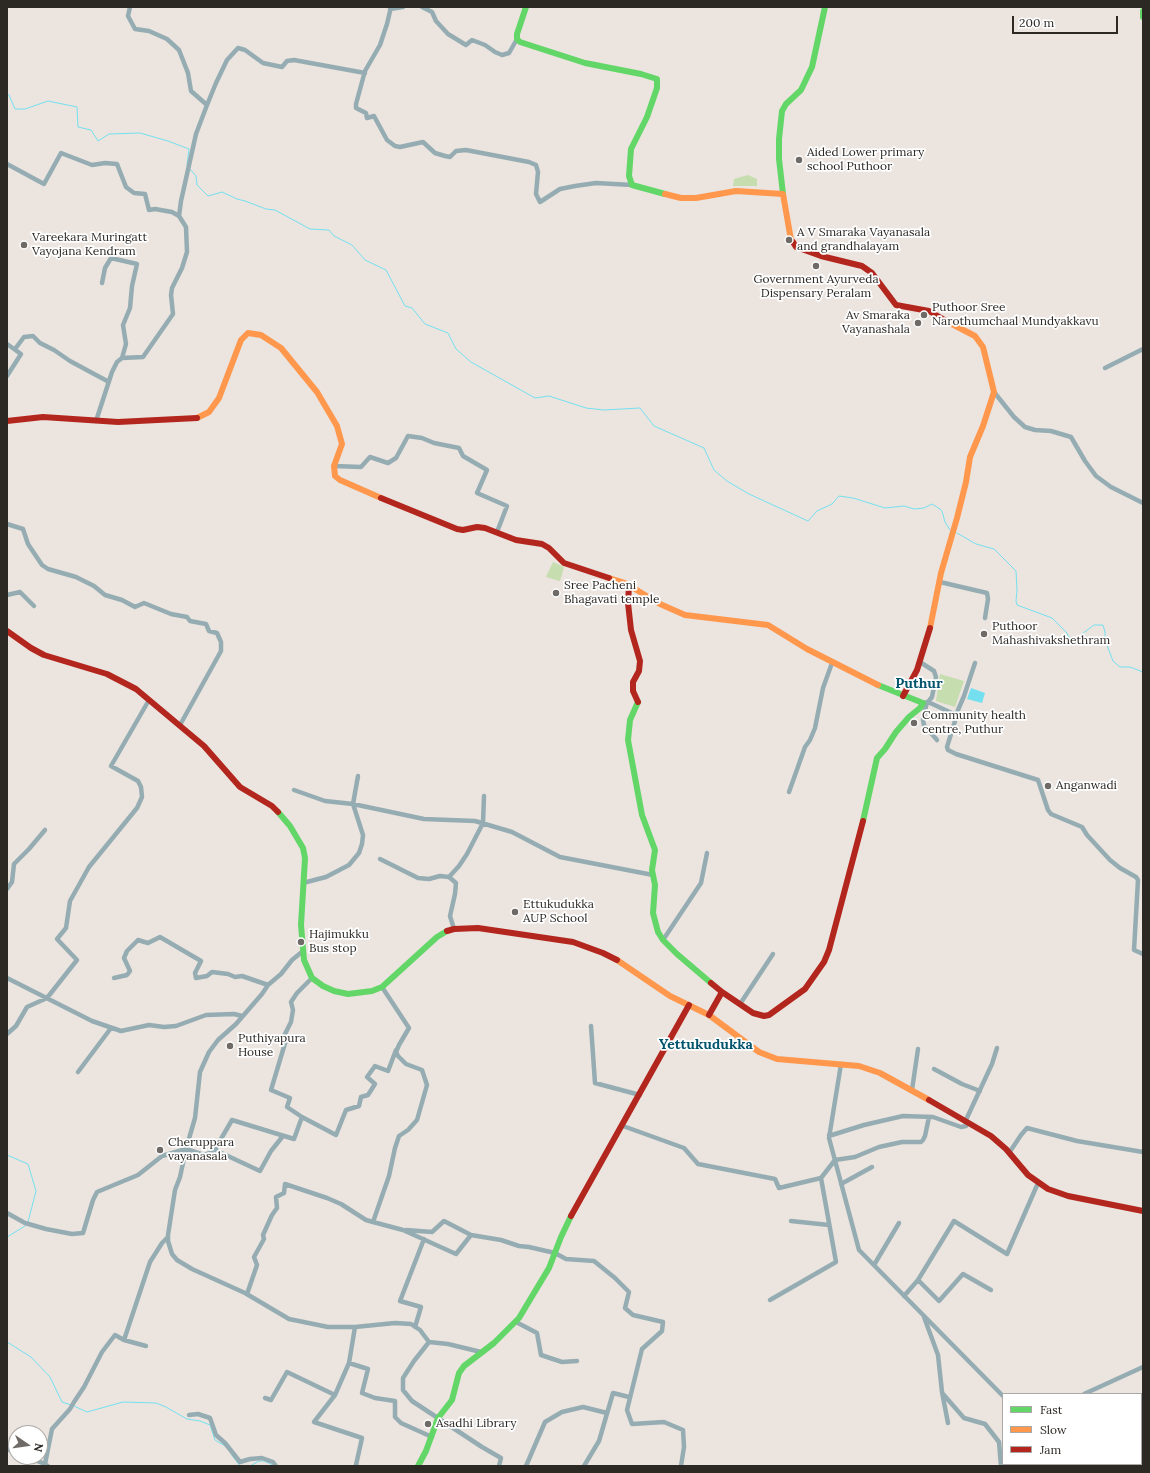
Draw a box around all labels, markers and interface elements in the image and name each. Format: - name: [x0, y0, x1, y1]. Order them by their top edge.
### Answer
- scale bar: [1014, 8, 1120, 34]
- text: 200 m: [1019, 15, 1054, 30]
- place label: Aided Lower primary school Puthoor: [807, 146, 924, 174]
- marker: Aided Lower primary school Puthoor: [794, 155, 804, 165]
- place label: A V Smaraka Vayanasala and grandhalayam: [797, 226, 930, 254]
- place label: Vareekara Muringatt Vayojana Kendram: [32, 231, 147, 259]
- marker: A V Smaraka Vayanasala and grandhalayam: [784, 235, 794, 245]
- marker: Vareekara Muringatt Vayojana Kendram: [19, 240, 29, 250]
- marker: Government Ayurveda Dispensary Peralam: [811, 261, 821, 271]
- place label: Government Ayurveda Dispensary Peralam: [753, 273, 879, 301]
- place label: Puthoor Sree Narothumchaal Mundyakkavu: [932, 301, 1099, 329]
- place label: Av Smaraka Vayanashala: [842, 309, 910, 337]
- marker: Puthoor Sree Narothumchaal Mundyakkavu: [919, 310, 929, 320]
- marker: Av Smaraka Vayanashala: [913, 318, 923, 328]
- place label: Sree Pacheni Bhagavati temple: [564, 579, 659, 607]
- marker: Sree Pacheni Bhagavati temple: [551, 588, 561, 598]
- place label: Puthoor Mahashivakshethram: [992, 620, 1110, 648]
- marker: Puthoor Mahashivakshethram: [979, 629, 989, 639]
- district label: Puthur: [895, 676, 943, 692]
- place label: Community health centre, Puthur: [922, 709, 1026, 737]
- marker: Community health centre, Puthur: [909, 718, 919, 728]
- place label: Anganwadi: [1056, 779, 1117, 793]
- marker: Anganwadi: [1043, 781, 1053, 791]
- place label: Ettukudukka AUP School: [523, 898, 594, 926]
- marker: Ettukudukka AUP School: [510, 907, 520, 917]
- place label: Hajimukku Bus stop: [309, 928, 369, 956]
- marker: Hajimukku Bus stop: [296, 937, 306, 947]
- place label: Puthiyapura House: [238, 1032, 306, 1060]
- district label: Yettukudukka: [659, 1037, 753, 1053]
- marker: Puthiyapura House: [225, 1041, 235, 1051]
- place label: Cheruppara vayanasala: [168, 1136, 234, 1164]
- marker: Cheruppara vayanasala: [155, 1145, 165, 1155]
- legend: [1002, 1393, 1142, 1465]
- text: Fast: [1040, 1402, 1063, 1417]
- place label: Asadhi Library: [436, 1417, 516, 1431]
- marker: Asadhi Library: [423, 1419, 433, 1429]
- text: Slow: [1040, 1422, 1067, 1437]
- north arrow: [8, 1425, 48, 1465]
- text: N: [31, 1442, 46, 1453]
- text: Jam: [1040, 1442, 1061, 1457]

